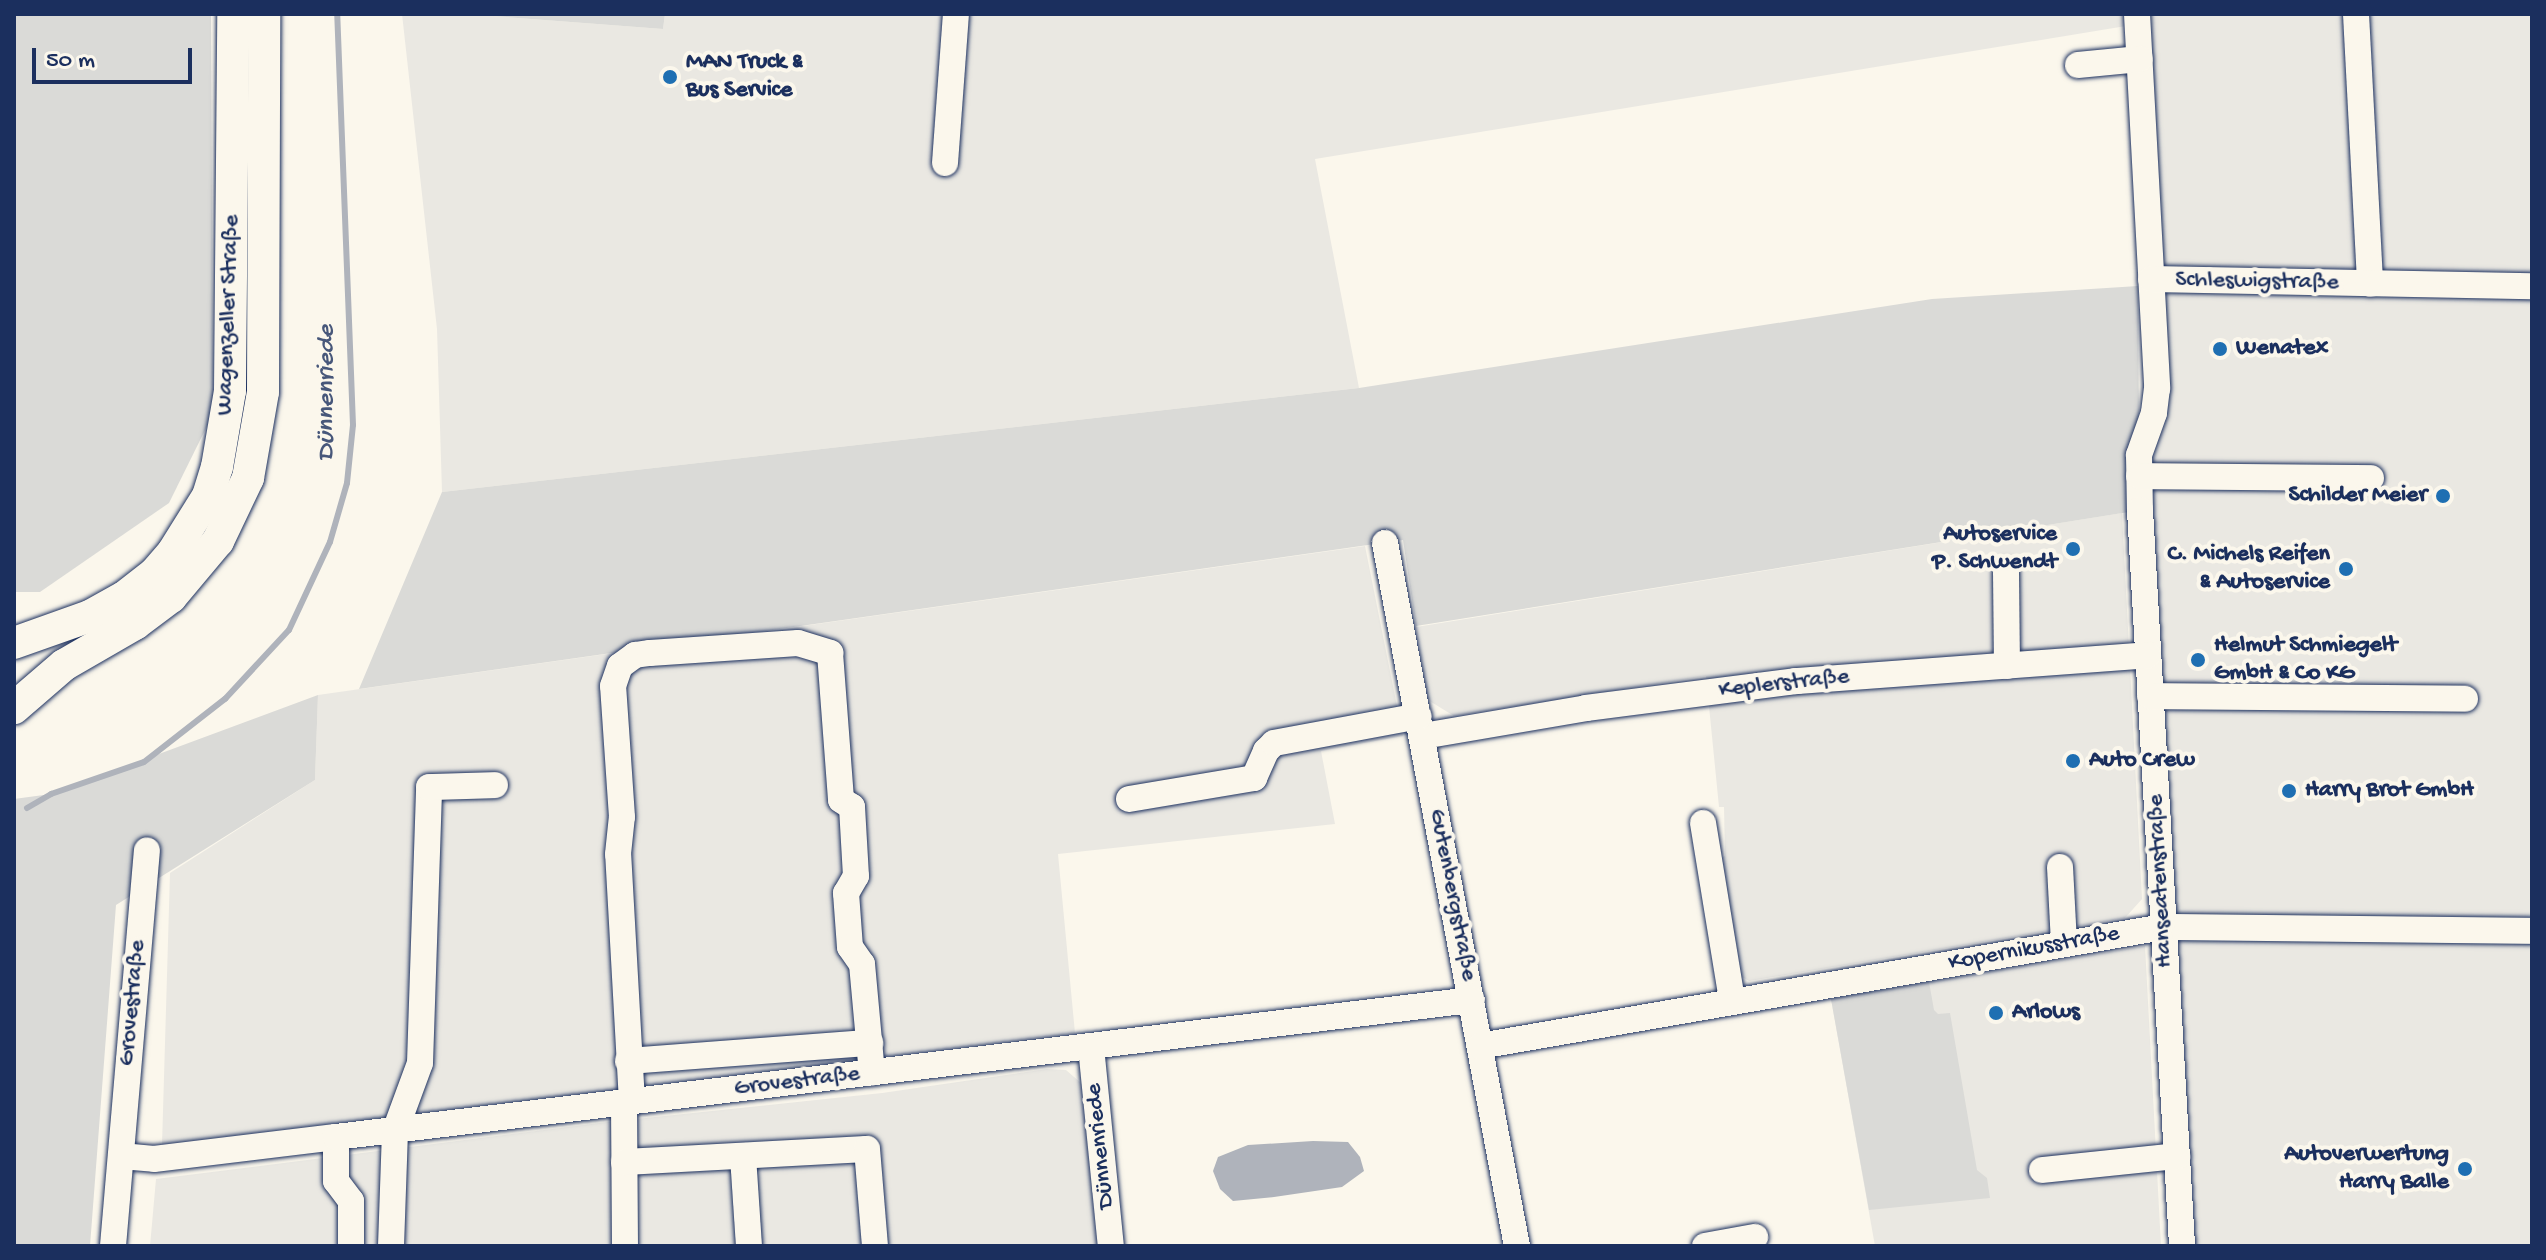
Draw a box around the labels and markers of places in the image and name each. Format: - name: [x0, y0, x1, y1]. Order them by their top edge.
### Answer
- place label: MAN Truck & Bus Service: [686, 49, 803, 105]
- marker: MAN Truck & Bus Service: [661, 68, 679, 86]
- place label: Wenatex: [2236, 335, 2328, 363]
- marker: Wenatex: [2211, 340, 2229, 358]
- place label: Schilder Meier: [2289, 482, 2427, 510]
- marker: Schilder Meier: [2434, 487, 2452, 505]
- place label: Autoservice P. Schwendt: [1932, 521, 2057, 577]
- marker: Autoservice P. Schwendt: [2064, 540, 2082, 558]
- place label: C. Michels Reifen & Autoservice: [2167, 541, 2330, 597]
- marker: C. Michels Reifen & Autoservice: [2337, 560, 2355, 578]
- place label: Helmut Schmiegelt GmbH & Co KG: [2214, 632, 2397, 688]
- marker: Helmut Schmiegelt GmbH & Co KG: [2189, 651, 2207, 669]
- place label: Auto Crew: [2089, 747, 2195, 775]
- marker: Auto Crew: [2064, 752, 2082, 770]
- place label: Harry Brot GmbH: [2305, 777, 2474, 805]
- marker: Harry Brot GmbH: [2280, 782, 2298, 800]
- place label: Arlows: [2012, 999, 2080, 1027]
- marker: Arlows: [1987, 1004, 2005, 1022]
- place label: Autoverwertung Harry Balle: [2284, 1141, 2449, 1197]
- marker: Autoverwertung Harry Balle: [2456, 1160, 2474, 1178]

